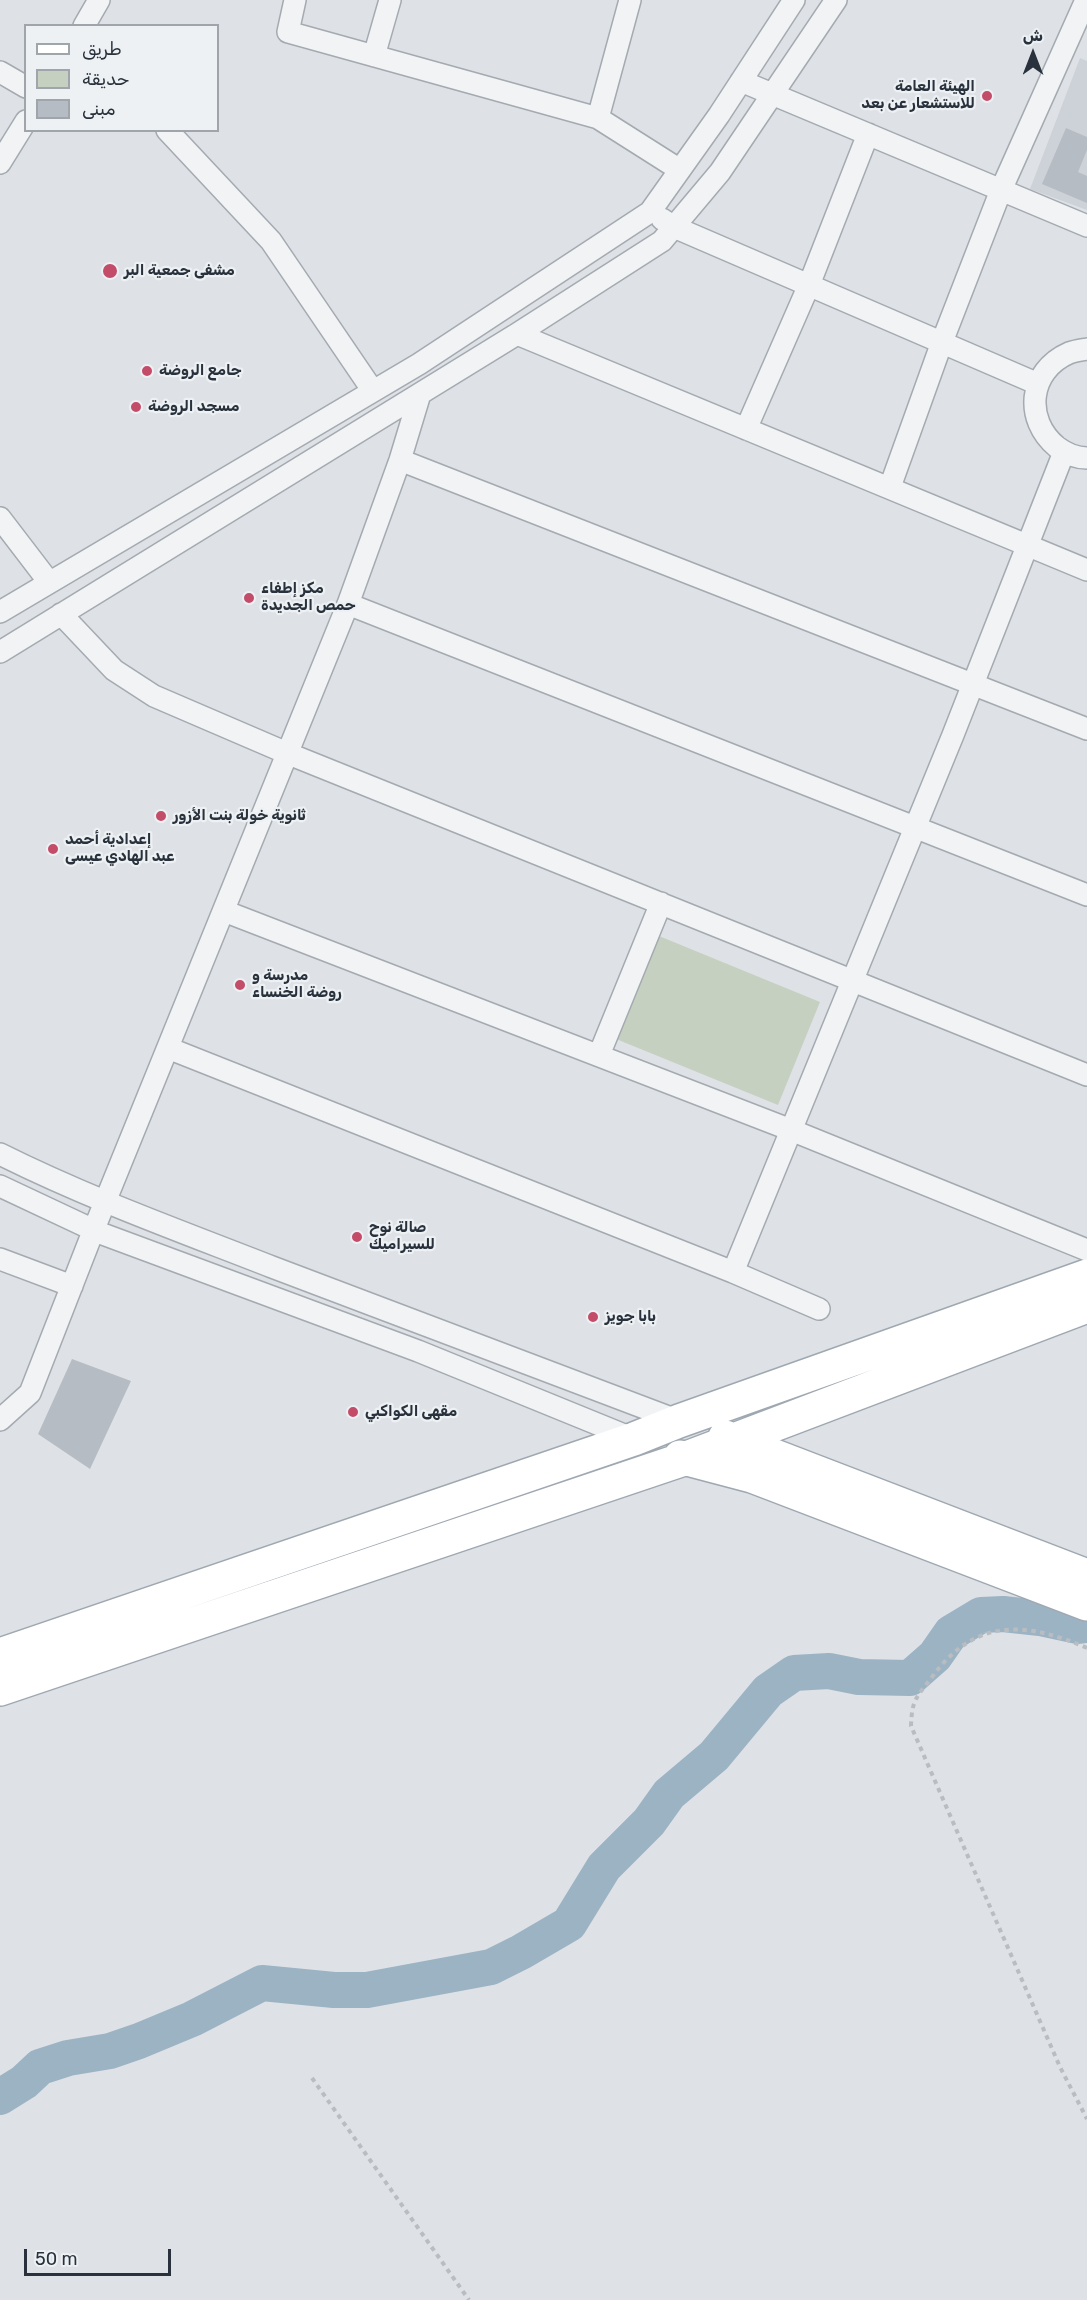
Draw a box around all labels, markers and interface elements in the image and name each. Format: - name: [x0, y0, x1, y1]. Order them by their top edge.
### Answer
- legend: [24, 24, 219, 132]
- north arrow: [1003, 24, 1063, 84]
- text: ش: [1023, 26, 1043, 45]
- text: طريق: [82, 38, 122, 60]
- text: حديقة: [82, 68, 129, 90]
- place label: الهيئة العامة للاستشعار عن بعد: [861, 78, 975, 113]
- marker: الهيئة العامة للاستشعار عن بعد: [980, 89, 994, 103]
- text: مبنى: [82, 98, 116, 120]
- marker: مشفى جمعية البر: [101, 262, 119, 280]
- place label: مشفى جمعية البر: [124, 262, 235, 280]
- place label: جامع الروضة: [159, 362, 242, 380]
- marker: جامع الروضة: [140, 364, 154, 378]
- place label: مسجد الروضة: [148, 398, 239, 416]
- marker: مسجد الروضة: [129, 400, 143, 414]
- place label: مكز إطفاء حمص الجديدة: [261, 580, 356, 615]
- marker: مكز إطفاء حمص الجديدة: [242, 591, 256, 605]
- place label: ثانوية خولة بنت الأزور: [173, 807, 306, 825]
- marker: ثانوية خولة بنت الأزور: [154, 809, 168, 823]
- place label: إعدادية أحمد عبد الهادي عيسى: [65, 831, 174, 866]
- marker: إعدادية أحمد عبد الهادي عيسى: [46, 842, 60, 856]
- place label: مدرسة و روضة الخنساء: [252, 967, 342, 1002]
- marker: مدرسة و روضة الخنساء: [233, 978, 247, 992]
- place label: صالة نوح للسيراميك: [369, 1219, 435, 1254]
- marker: صالة نوح للسيراميك: [350, 1230, 364, 1244]
- place label: بابا جويز: [605, 1308, 656, 1326]
- marker: بابا جويز: [586, 1310, 600, 1324]
- place label: مقهى الكواكبي: [365, 1403, 457, 1421]
- marker: مقهى الكواكبي: [346, 1405, 360, 1419]
- scale bar: [27, 2237, 174, 2275]
- text: 50 m: [35, 2248, 78, 2270]

